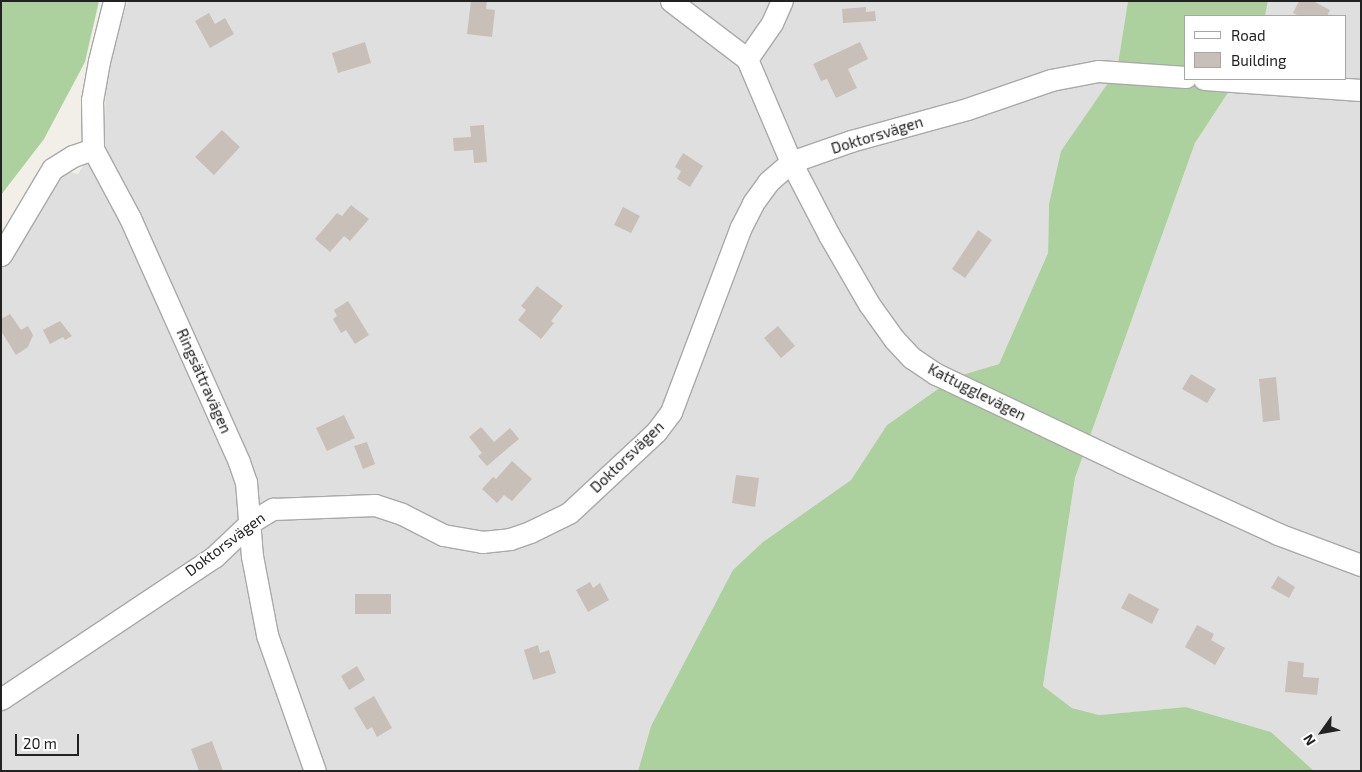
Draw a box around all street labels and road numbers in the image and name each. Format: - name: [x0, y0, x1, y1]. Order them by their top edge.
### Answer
- street label: Doktorsvägen: [829, 112, 925, 158]
- street label: Ringsättravägen: [173, 326, 235, 436]
- street label: Kattugglevägen: [925, 360, 1029, 424]
- street label: Doktorsvägen: [587, 417, 667, 497]
- street label: Doktorsvägen: [182, 508, 268, 580]

